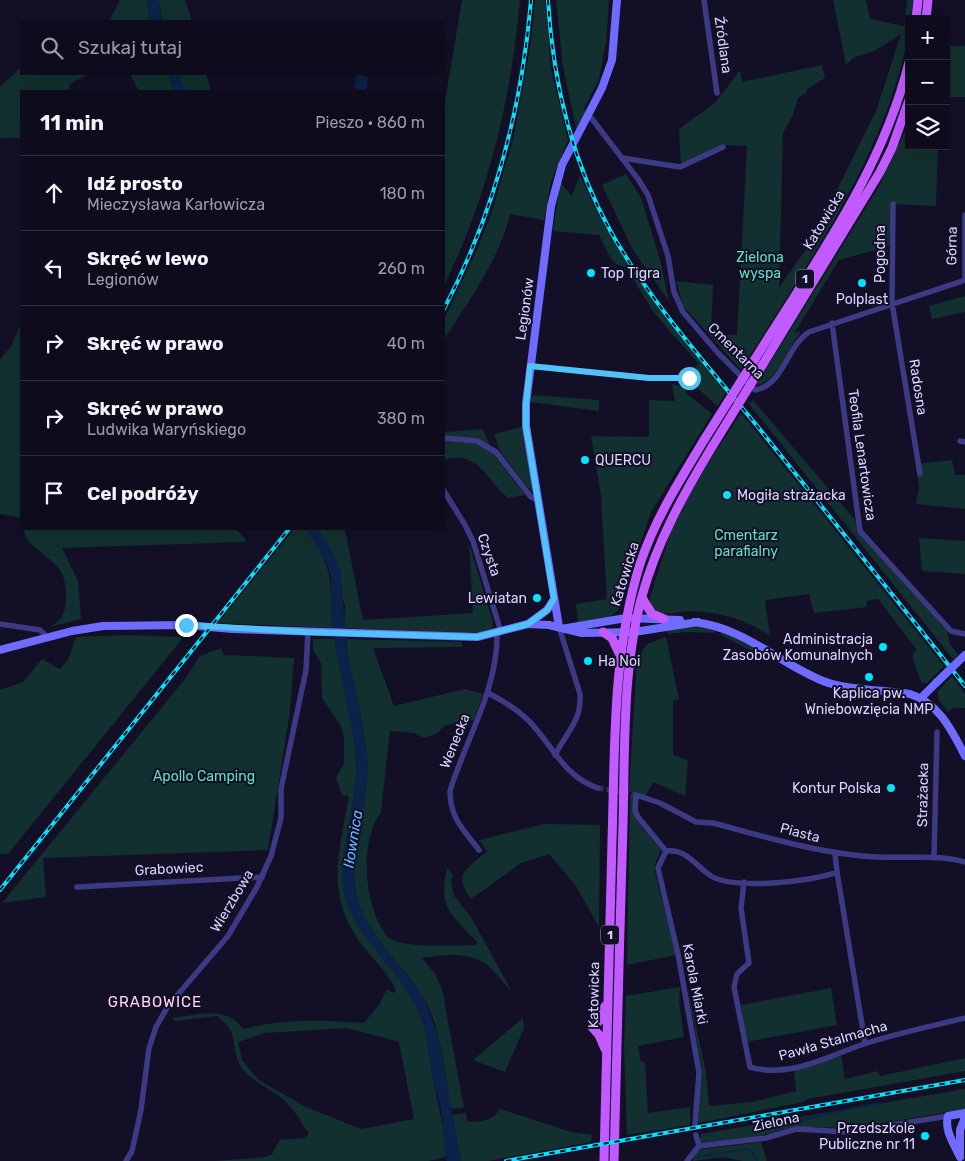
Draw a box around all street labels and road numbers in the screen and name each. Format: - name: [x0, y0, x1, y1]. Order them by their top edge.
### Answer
- street label: Źródlana: [711, 15, 736, 75]
- street label: Katowicka: [800, 187, 848, 253]
- street label: Pogodna: [872, 225, 889, 283]
- street label: Górna: [943, 226, 961, 266]
- road number: 1: [796, 270, 814, 288]
- street label: Legionów: [512, 277, 538, 341]
- street label: Cmentarna: [704, 319, 768, 383]
- street label: Radosna: [905, 358, 931, 416]
- street label: Teofila Lenartowicza: [844, 388, 880, 522]
- street label: Czysta: [474, 531, 504, 579]
- street label: Katowicka: [607, 540, 643, 608]
- street label: Wenecka: [436, 711, 474, 771]
- street label: Strażacka: [914, 763, 932, 827]
- street label: Piasta: [778, 820, 822, 846]
- street label: Grabowiec: [134, 859, 204, 879]
- street label: Wierzbowa: [207, 867, 257, 935]
- road number: 1: [601, 926, 619, 944]
- street label: Karola Miarki: [679, 942, 711, 1026]
- street label: Katowicka: [585, 962, 603, 1028]
- street label: Pawła Stalmacha: [777, 1017, 889, 1065]
- street label: Zielona: [751, 1109, 801, 1135]

